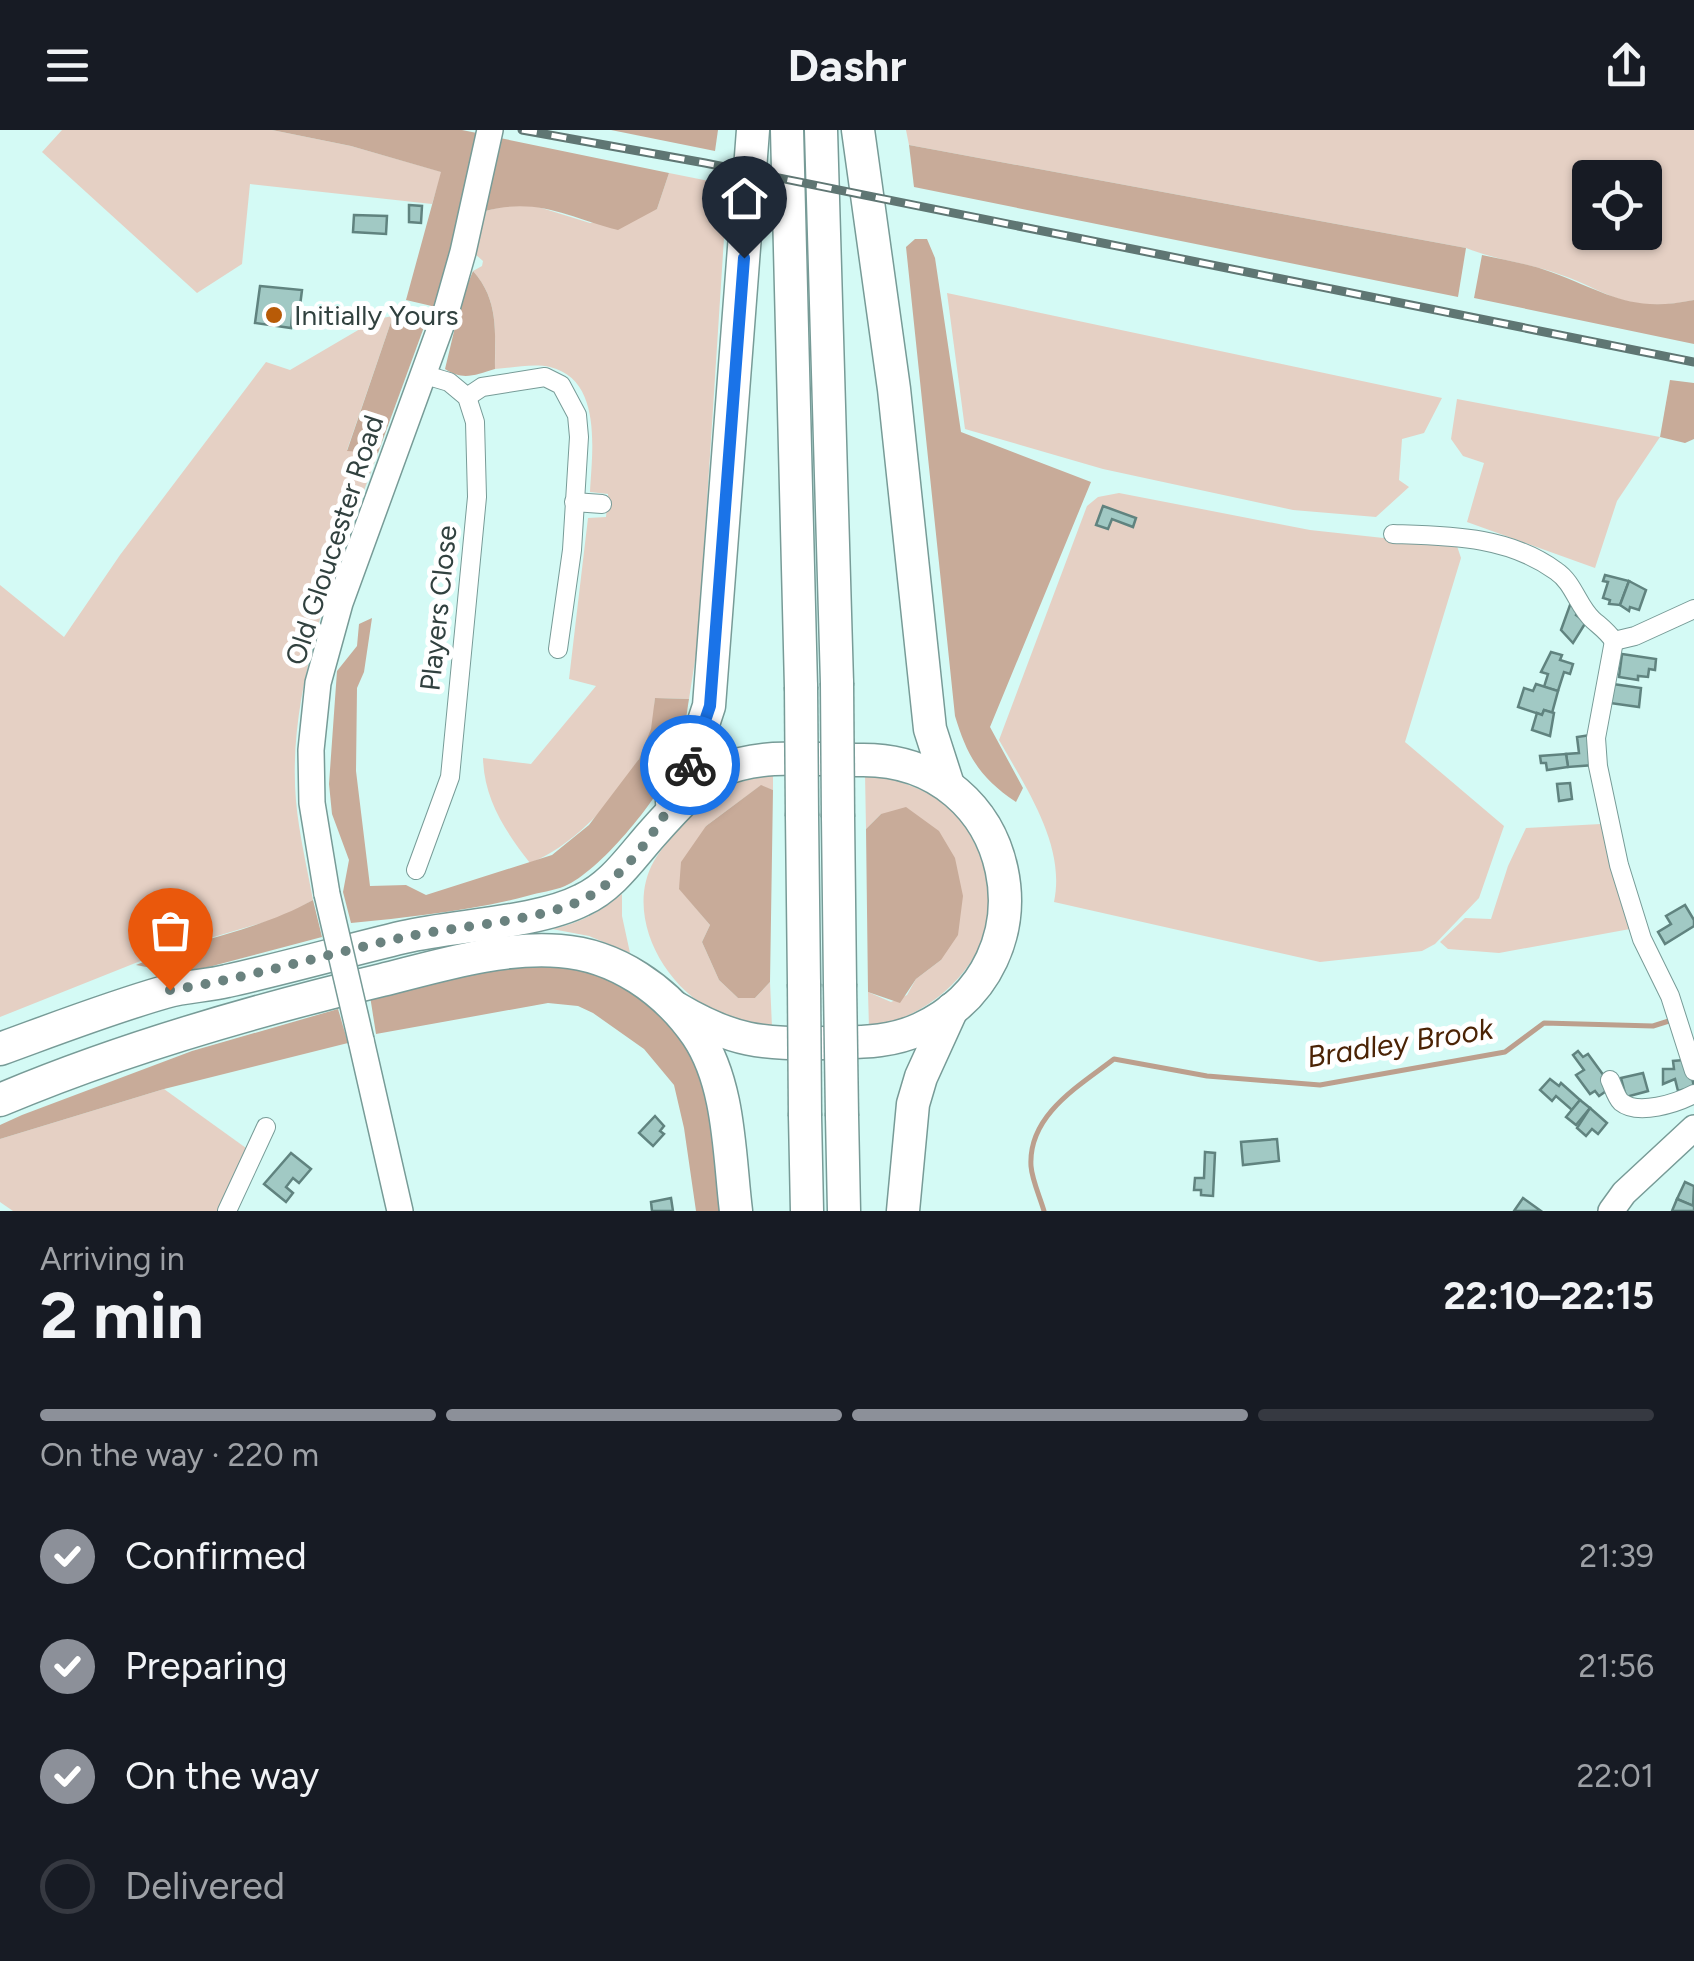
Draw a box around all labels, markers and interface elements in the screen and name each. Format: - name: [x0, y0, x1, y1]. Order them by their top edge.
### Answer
- icon: menu: [40, 38, 95, 93]
- text: Dashr: [787, 38, 907, 92]
- icon: share: [1599, 38, 1654, 93]
- pin: [702, 156, 787, 259]
- map controls: [1572, 160, 1662, 250]
- button: locate: [1572, 160, 1662, 250]
- icon: home: [717, 171, 772, 226]
- place label: Initially Yours: [294, 298, 459, 332]
- marker: Initially Yours: [263, 304, 285, 326]
- street label: Old Gloucester Road: [278, 411, 390, 669]
- street label: Players Close: [412, 523, 464, 693]
- courier: [640, 715, 740, 815]
- icon: bike: [663, 738, 718, 793]
- pin: [128, 888, 213, 991]
- icon: bag: [143, 903, 198, 958]
- water label: Bradley Brook: [1304, 1009, 1497, 1075]
- text: Arriving in: [40, 1240, 185, 1278]
- text: 22:10–22:15: [1443, 1273, 1654, 1319]
- text: 2 min: [40, 1276, 204, 1354]
- text: On the way · 220 m: [40, 1436, 319, 1474]
- icon: check: [40, 1529, 95, 1584]
- text: Confirmed: [125, 1533, 307, 1579]
- text: 21:39: [1579, 1537, 1654, 1575]
- icon: check: [40, 1639, 95, 1694]
- text: Preparing: [125, 1643, 287, 1689]
- text: 21:56: [1578, 1647, 1654, 1685]
- icon: check: [40, 1749, 95, 1804]
- text: On the way: [125, 1753, 319, 1799]
- text: 22:01: [1576, 1757, 1654, 1795]
- text: Delivered: [125, 1863, 285, 1909]

